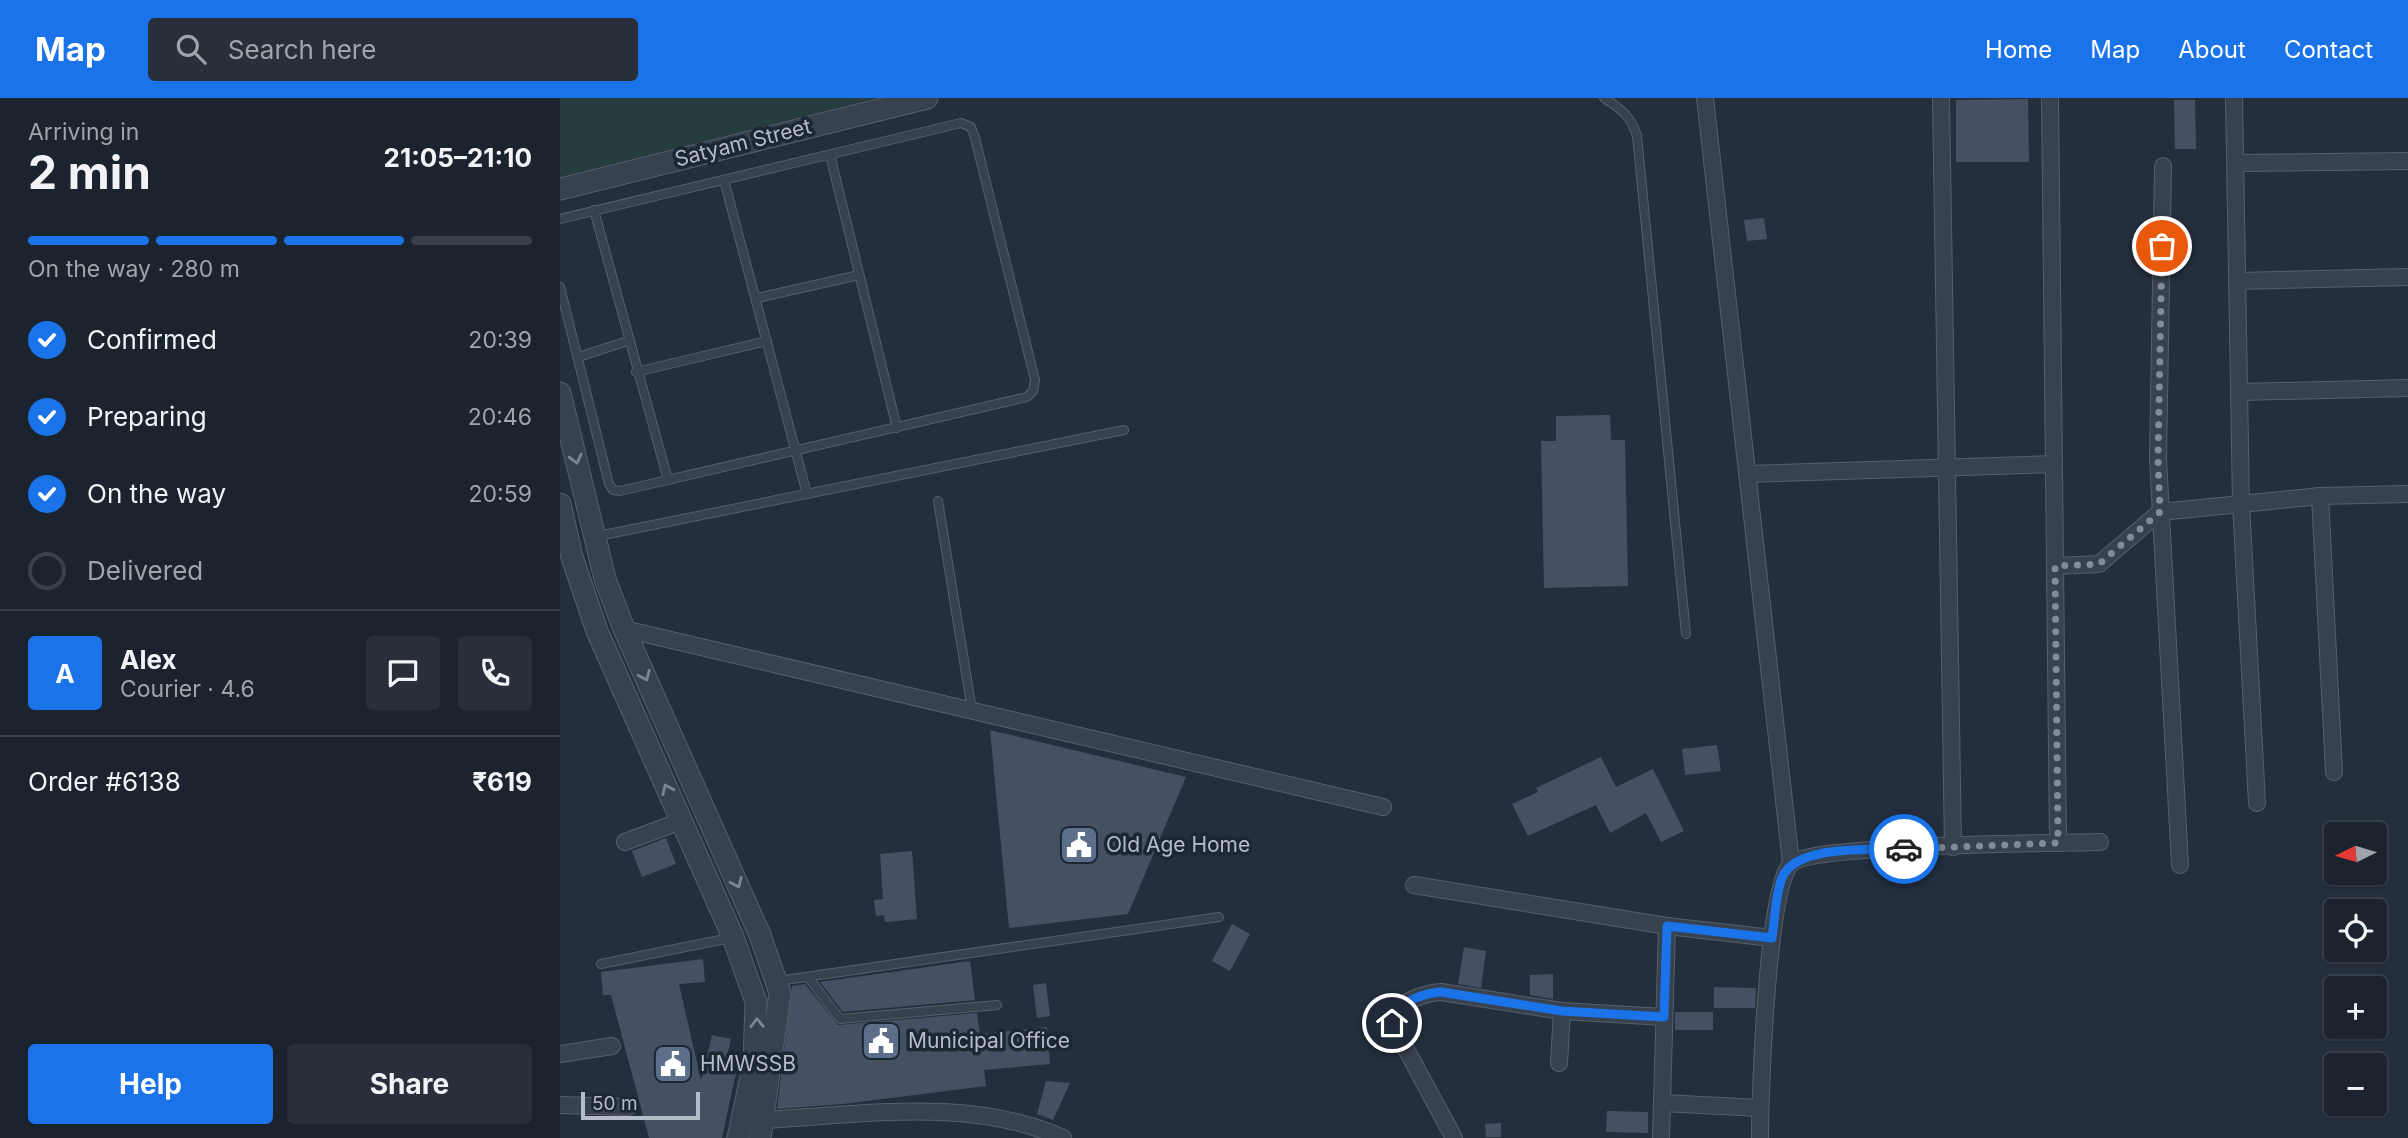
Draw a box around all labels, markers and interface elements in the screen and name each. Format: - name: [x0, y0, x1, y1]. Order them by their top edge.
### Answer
- search box: [148, 18, 638, 81]
- text: Map: [35, 29, 106, 69]
- icon: search: [172, 30, 210, 68]
- text: Search here: [228, 34, 376, 65]
- text: Home: [1985, 35, 2052, 64]
- text: Map: [2090, 35, 2140, 64]
- text: About: [2178, 35, 2246, 64]
- text: Contact: [2284, 35, 2373, 64]
- street label: Satyam Street: [672, 113, 814, 172]
- text: Arriving in: [28, 118, 139, 146]
- text: 21:05–21:10: [384, 142, 532, 173]
- text: 2 min: [28, 144, 151, 200]
- pin: [2132, 216, 2192, 276]
- icon: bag: [2143, 227, 2181, 265]
- text: On the way · 280 m: [28, 255, 240, 283]
- icon: check: [28, 321, 66, 359]
- text: Confirmed: [87, 324, 217, 355]
- text: 20:39: [468, 326, 532, 354]
- icon: check: [28, 398, 66, 436]
- text: Preparing: [87, 401, 207, 432]
- text: 20:46: [468, 403, 532, 431]
- one-way arrow: [568, 453, 582, 465]
- icon: check: [28, 475, 66, 513]
- text: On the way: [87, 478, 226, 509]
- text: 20:59: [469, 480, 532, 508]
- text: Delivered: [87, 555, 203, 586]
- button: chat: [366, 636, 440, 710]
- button: phone: [458, 636, 532, 710]
- text: Alex: [120, 644, 177, 675]
- text: A: [55, 658, 75, 689]
- one-way arrow: [637, 668, 651, 681]
- text: Courier · 4.6: [120, 675, 255, 703]
- text: Order #6138: [28, 766, 181, 797]
- text: ₹619: [472, 766, 532, 797]
- one-way arrow: [661, 784, 675, 796]
- courier: [1869, 814, 1939, 884]
- north arrow: [2324, 822, 2387, 886]
- map controls: [2324, 822, 2387, 1116]
- public building icon: Old Age Home: [1058, 824, 1100, 866]
- icon: car: [1885, 830, 1923, 868]
- place label: Old Age Home: [1106, 832, 1250, 857]
- one-way arrow: [729, 876, 743, 889]
- button: locate: [2324, 899, 2387, 962]
- button: +: [2324, 976, 2387, 1039]
- pin: [1362, 993, 1422, 1053]
- icon: home: [1373, 1004, 1411, 1042]
- one-way arrow: [749, 1017, 765, 1028]
- public building icon: Municipal Office: [860, 1020, 902, 1062]
- place label: Municipal Office: [908, 1028, 1070, 1053]
- public building icon: HMWSSB: [652, 1043, 694, 1085]
- button: Help: [28, 1044, 273, 1124]
- button: Share: [287, 1044, 532, 1124]
- place label: HMWSSB: [700, 1051, 796, 1076]
- button: −: [2324, 1053, 2387, 1116]
- scale bar: [581, 1089, 700, 1121]
- text: 50 m: [592, 1092, 638, 1115]

